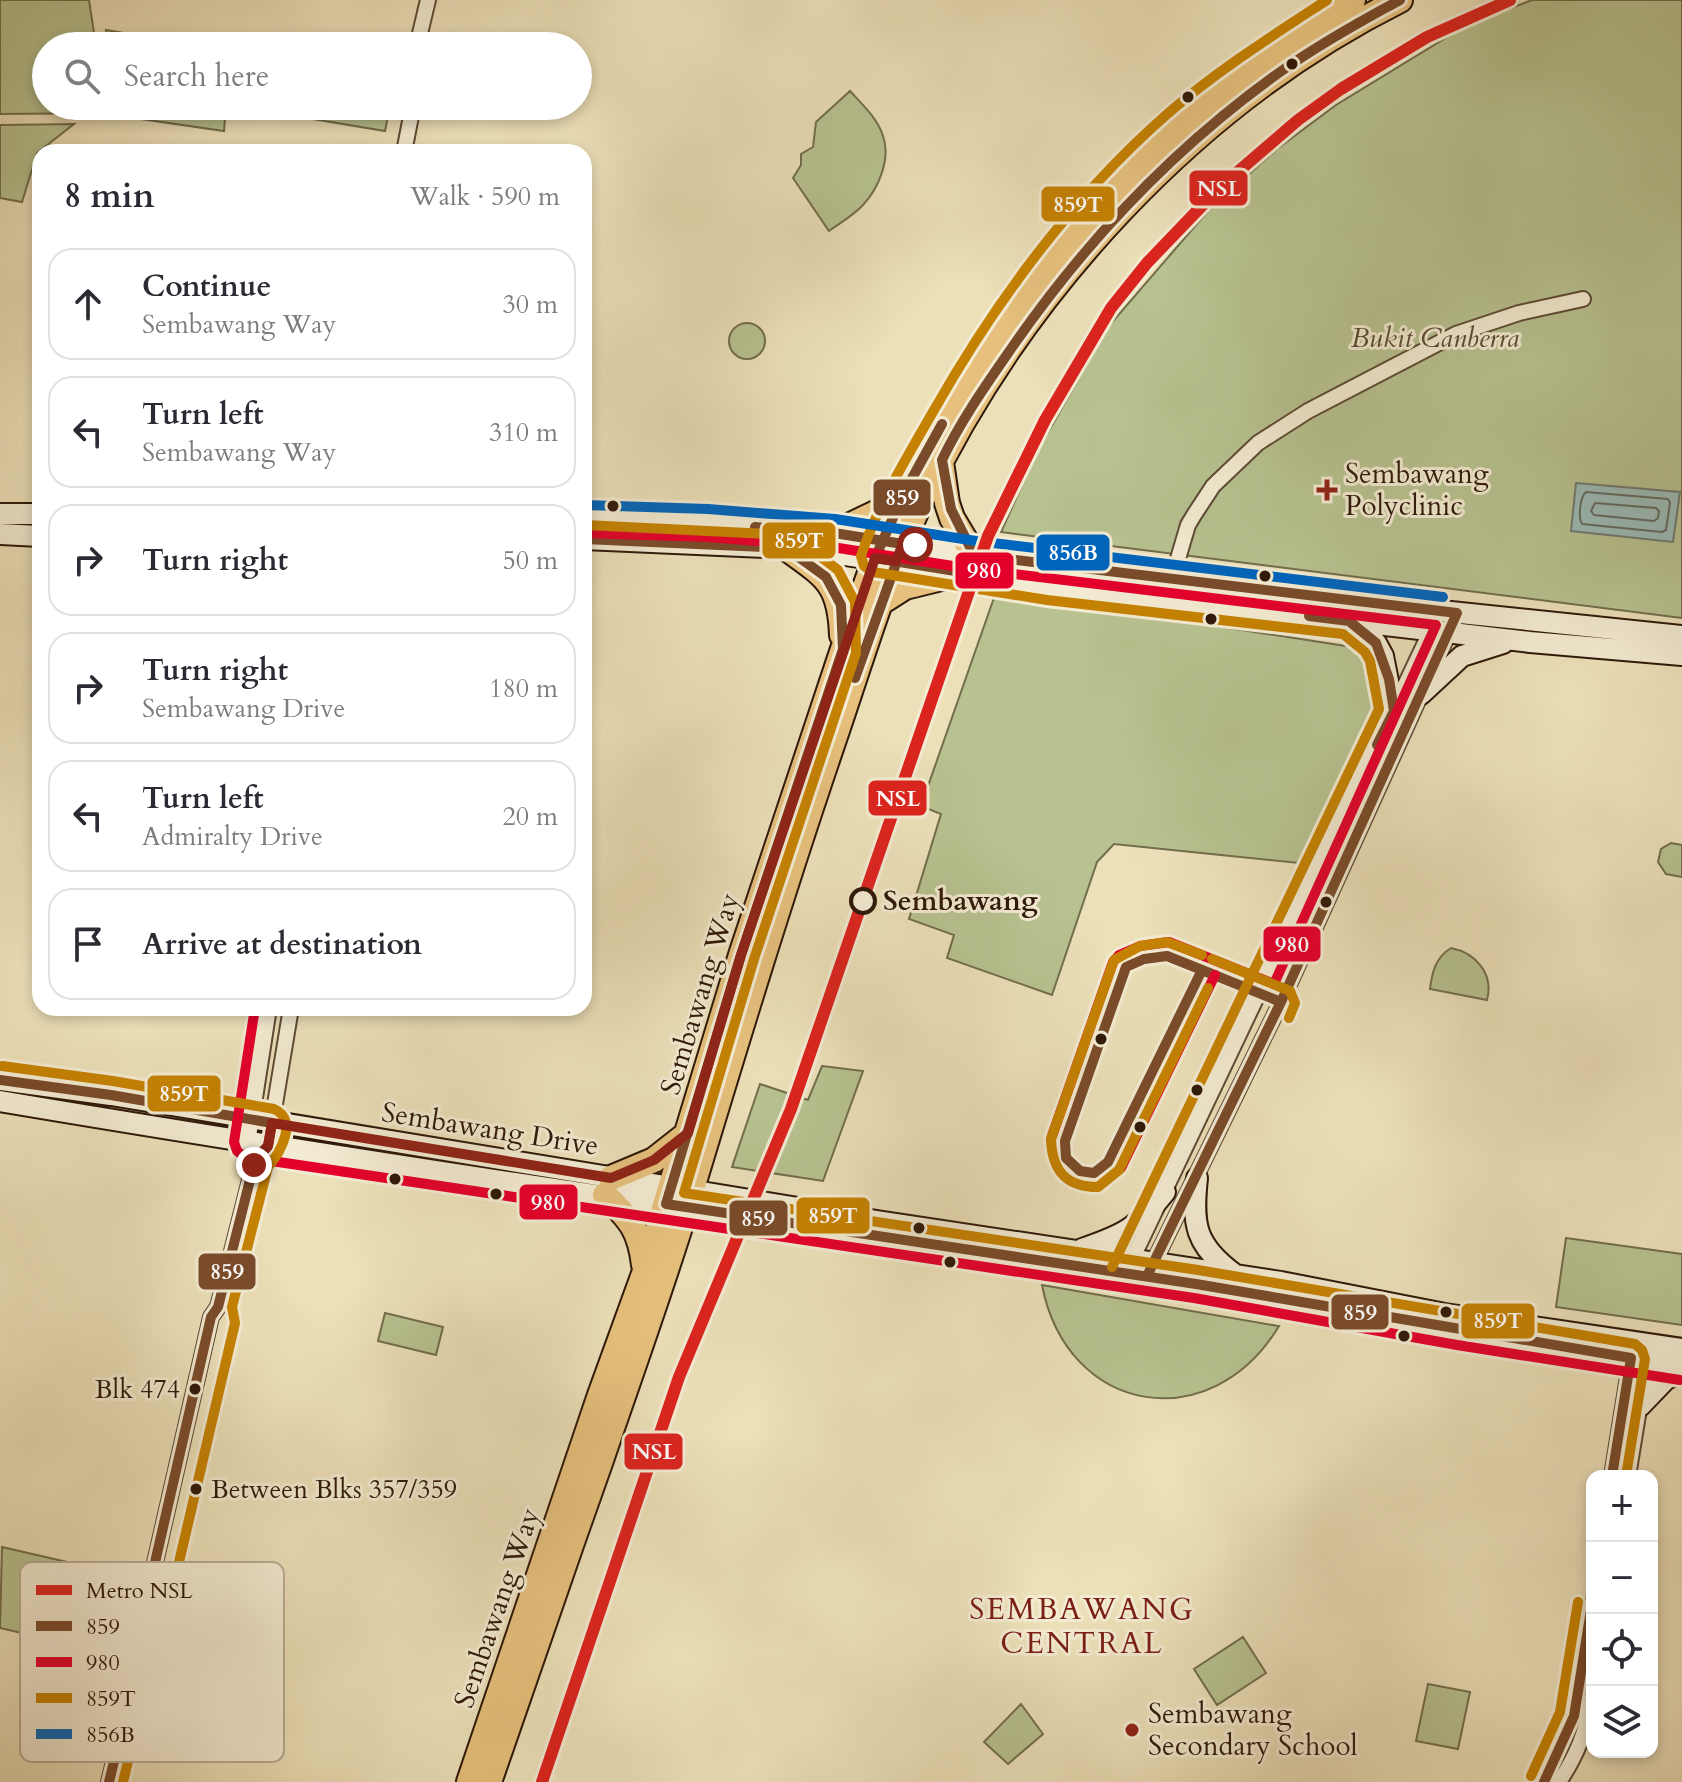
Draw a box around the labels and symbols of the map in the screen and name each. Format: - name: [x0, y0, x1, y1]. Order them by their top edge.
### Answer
- unlabelled marker: [1284, 56, 1300, 72]
- unlabelled marker: [1180, 89, 1196, 105]
- line badge: NSL: [1188, 169, 1249, 207]
- text: NSL: [1197, 174, 1241, 204]
- line badge: 859T: [1040, 185, 1116, 223]
- text: 859T: [1053, 190, 1103, 220]
- park label: Bukit Canberra: [1351, 319, 1519, 357]
- place label: Sembawang Polyclinic: [1345, 455, 1489, 525]
- line badge: 859: [872, 478, 932, 517]
- marker: Sembawang Polyclinic: [1316, 479, 1338, 501]
- text: 859: [885, 483, 919, 513]
- unlabelled marker: [605, 498, 621, 514]
- line badge: 859T: [761, 521, 837, 560]
- text: 859T: [774, 526, 824, 556]
- route start: [897, 527, 933, 563]
- line badge: 856B: [1035, 533, 1111, 572]
- text: 856B: [1048, 538, 1098, 568]
- line badge: 980: [954, 551, 1015, 590]
- text: 980: [967, 556, 1001, 586]
- unlabelled marker: [1257, 568, 1273, 584]
- unlabelled marker: [1203, 611, 1219, 627]
- line badge: NSL: [867, 779, 928, 817]
- text: NSL: [876, 784, 920, 814]
- place label: Sembawang: [883, 882, 1038, 920]
- street label: Sembawang Way: [651, 888, 749, 1100]
- marker: Sembawang: [850, 888, 876, 914]
- unlabelled marker: [1318, 894, 1334, 910]
- line badge: 980: [1262, 925, 1322, 963]
- text: 980: [1275, 930, 1309, 960]
- unlabelled marker: [1093, 1031, 1109, 1047]
- line badge: 859T: [146, 1074, 222, 1113]
- text: 859T: [159, 1079, 209, 1109]
- unlabelled marker: [1189, 1082, 1205, 1098]
- street label: Sembawang Drive: [379, 1093, 601, 1165]
- unlabelled marker: [1132, 1119, 1148, 1135]
- route end: [236, 1147, 272, 1183]
- unlabelled marker: [387, 1171, 403, 1187]
- line badge: 980: [518, 1183, 579, 1221]
- unlabelled marker: [488, 1186, 504, 1202]
- text: 980: [531, 1188, 565, 1218]
- line badge: 859T: [795, 1196, 871, 1235]
- line badge: 859: [728, 1199, 789, 1237]
- text: 859T: [808, 1201, 858, 1231]
- text: 859: [741, 1204, 775, 1234]
- unlabelled marker: [911, 1220, 927, 1236]
- line badge: 859: [197, 1252, 257, 1291]
- unlabelled marker: [942, 1254, 958, 1270]
- text: 859: [210, 1257, 244, 1287]
- line badge: 859: [1330, 1293, 1390, 1331]
- text: 859: [1343, 1298, 1377, 1328]
- line badge: 859T: [1460, 1302, 1536, 1340]
- unlabelled marker: [1438, 1304, 1454, 1320]
- text: 859T: [1473, 1306, 1523, 1336]
- unlabelled marker: [1396, 1328, 1412, 1344]
- place label: Blk 474: [95, 1372, 180, 1407]
- marker: Blk 474: [187, 1381, 203, 1397]
- line badge: NSL: [623, 1432, 684, 1471]
- text: NSL: [632, 1437, 676, 1467]
- place label: Between Blks 357/359: [211, 1472, 457, 1507]
- marker: Between Blks 357/359: [188, 1481, 204, 1497]
- street label: Sembawang Way: [445, 1503, 549, 1713]
- legend: [20, 1562, 284, 1762]
- text: Metro NSL: [86, 1576, 193, 1606]
- district label: SEMBAWANG CENTRAL: [969, 1589, 1195, 1664]
- text: 859: [86, 1612, 120, 1642]
- text: 980: [86, 1648, 120, 1678]
- text: 859T: [86, 1684, 136, 1714]
- place label: Sembawang Secondary School: [1148, 1695, 1358, 1765]
- text: 856B: [86, 1720, 135, 1750]
- marker: Sembawang Secondary School: [1123, 1721, 1141, 1739]

